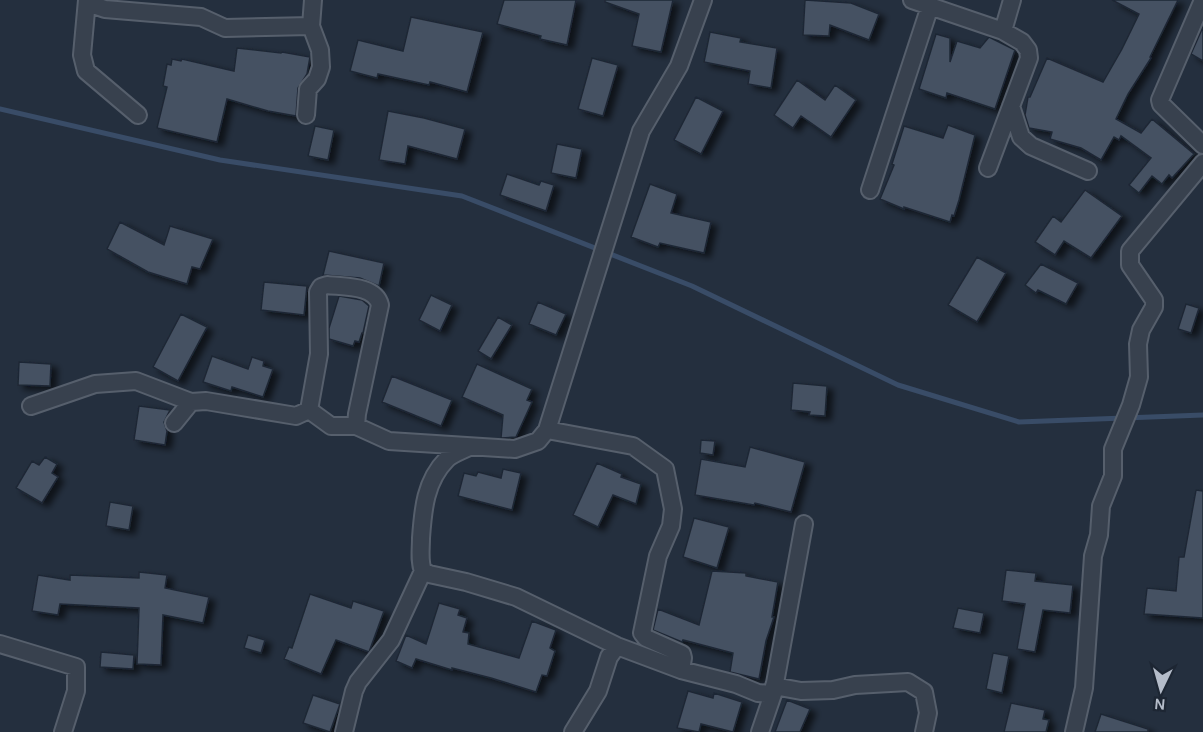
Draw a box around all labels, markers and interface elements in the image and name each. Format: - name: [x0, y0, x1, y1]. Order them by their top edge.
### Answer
- north arrow: [1131, 660, 1191, 720]
- text: N: [1153, 694, 1166, 714]

